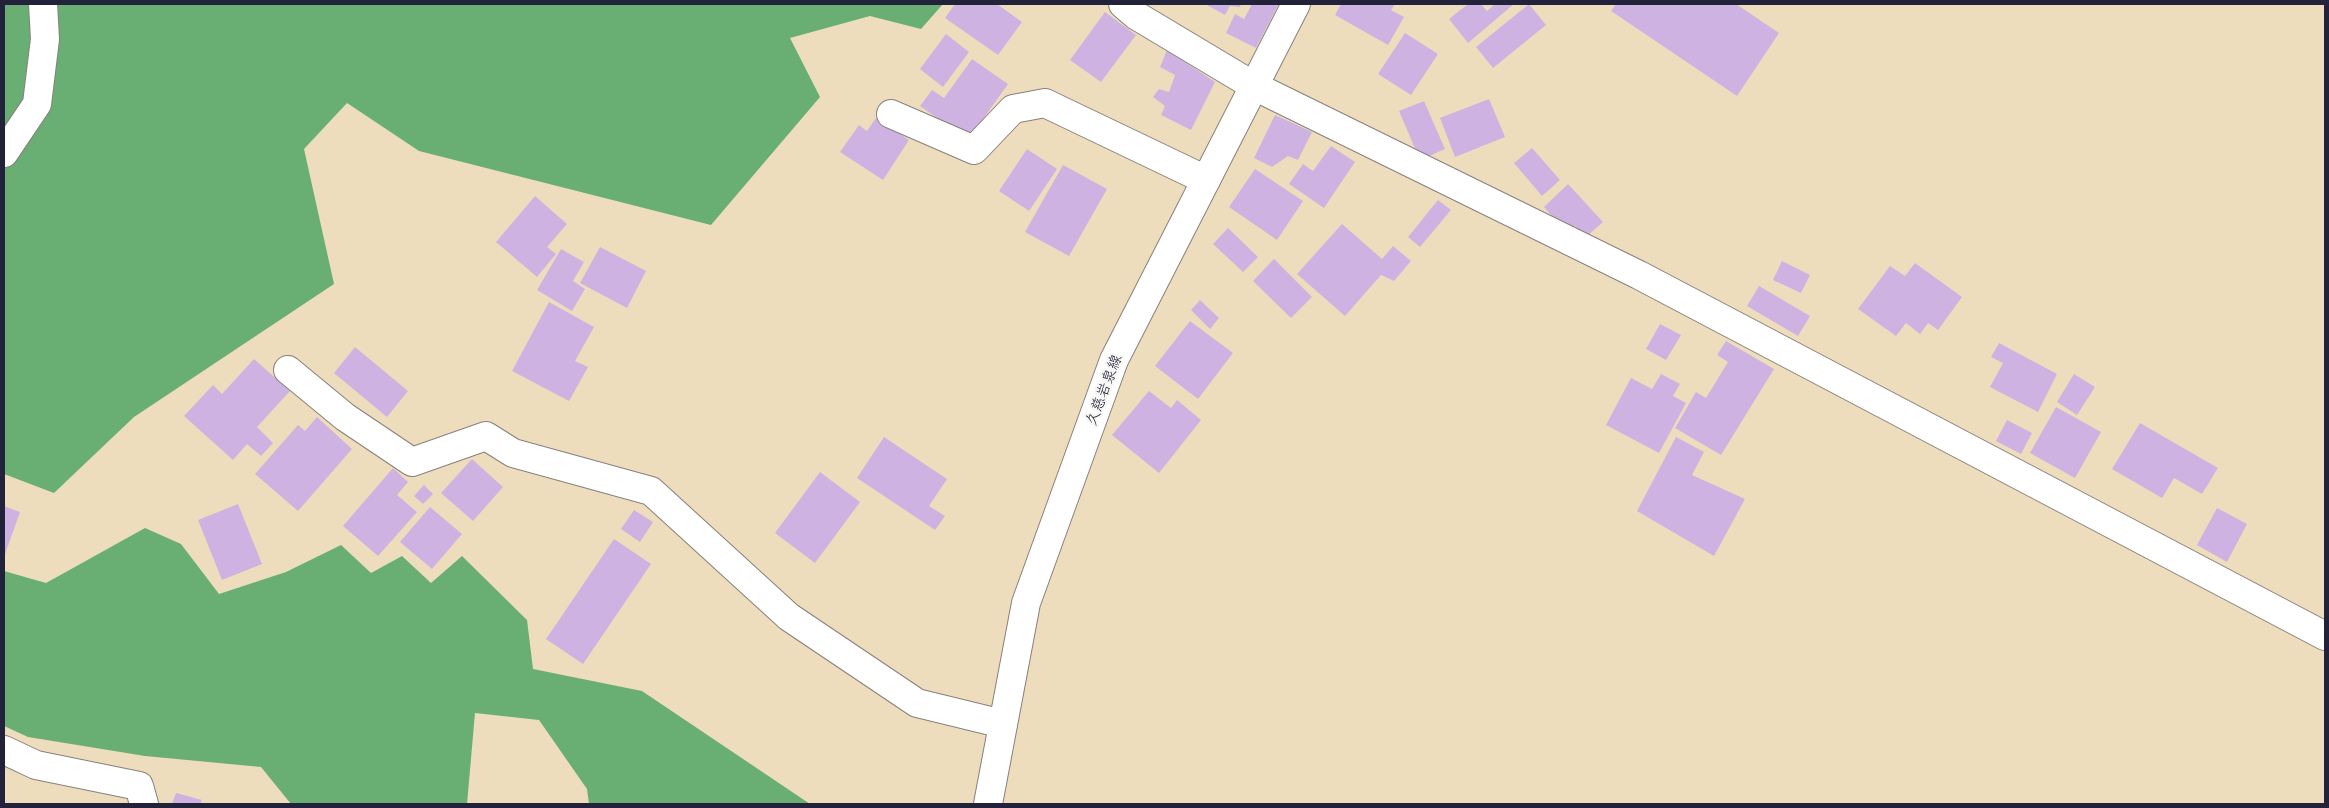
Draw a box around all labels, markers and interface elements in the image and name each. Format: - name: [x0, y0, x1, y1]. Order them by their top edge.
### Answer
- street label: 久慈岩泉線: [1082, 352, 1126, 428]

